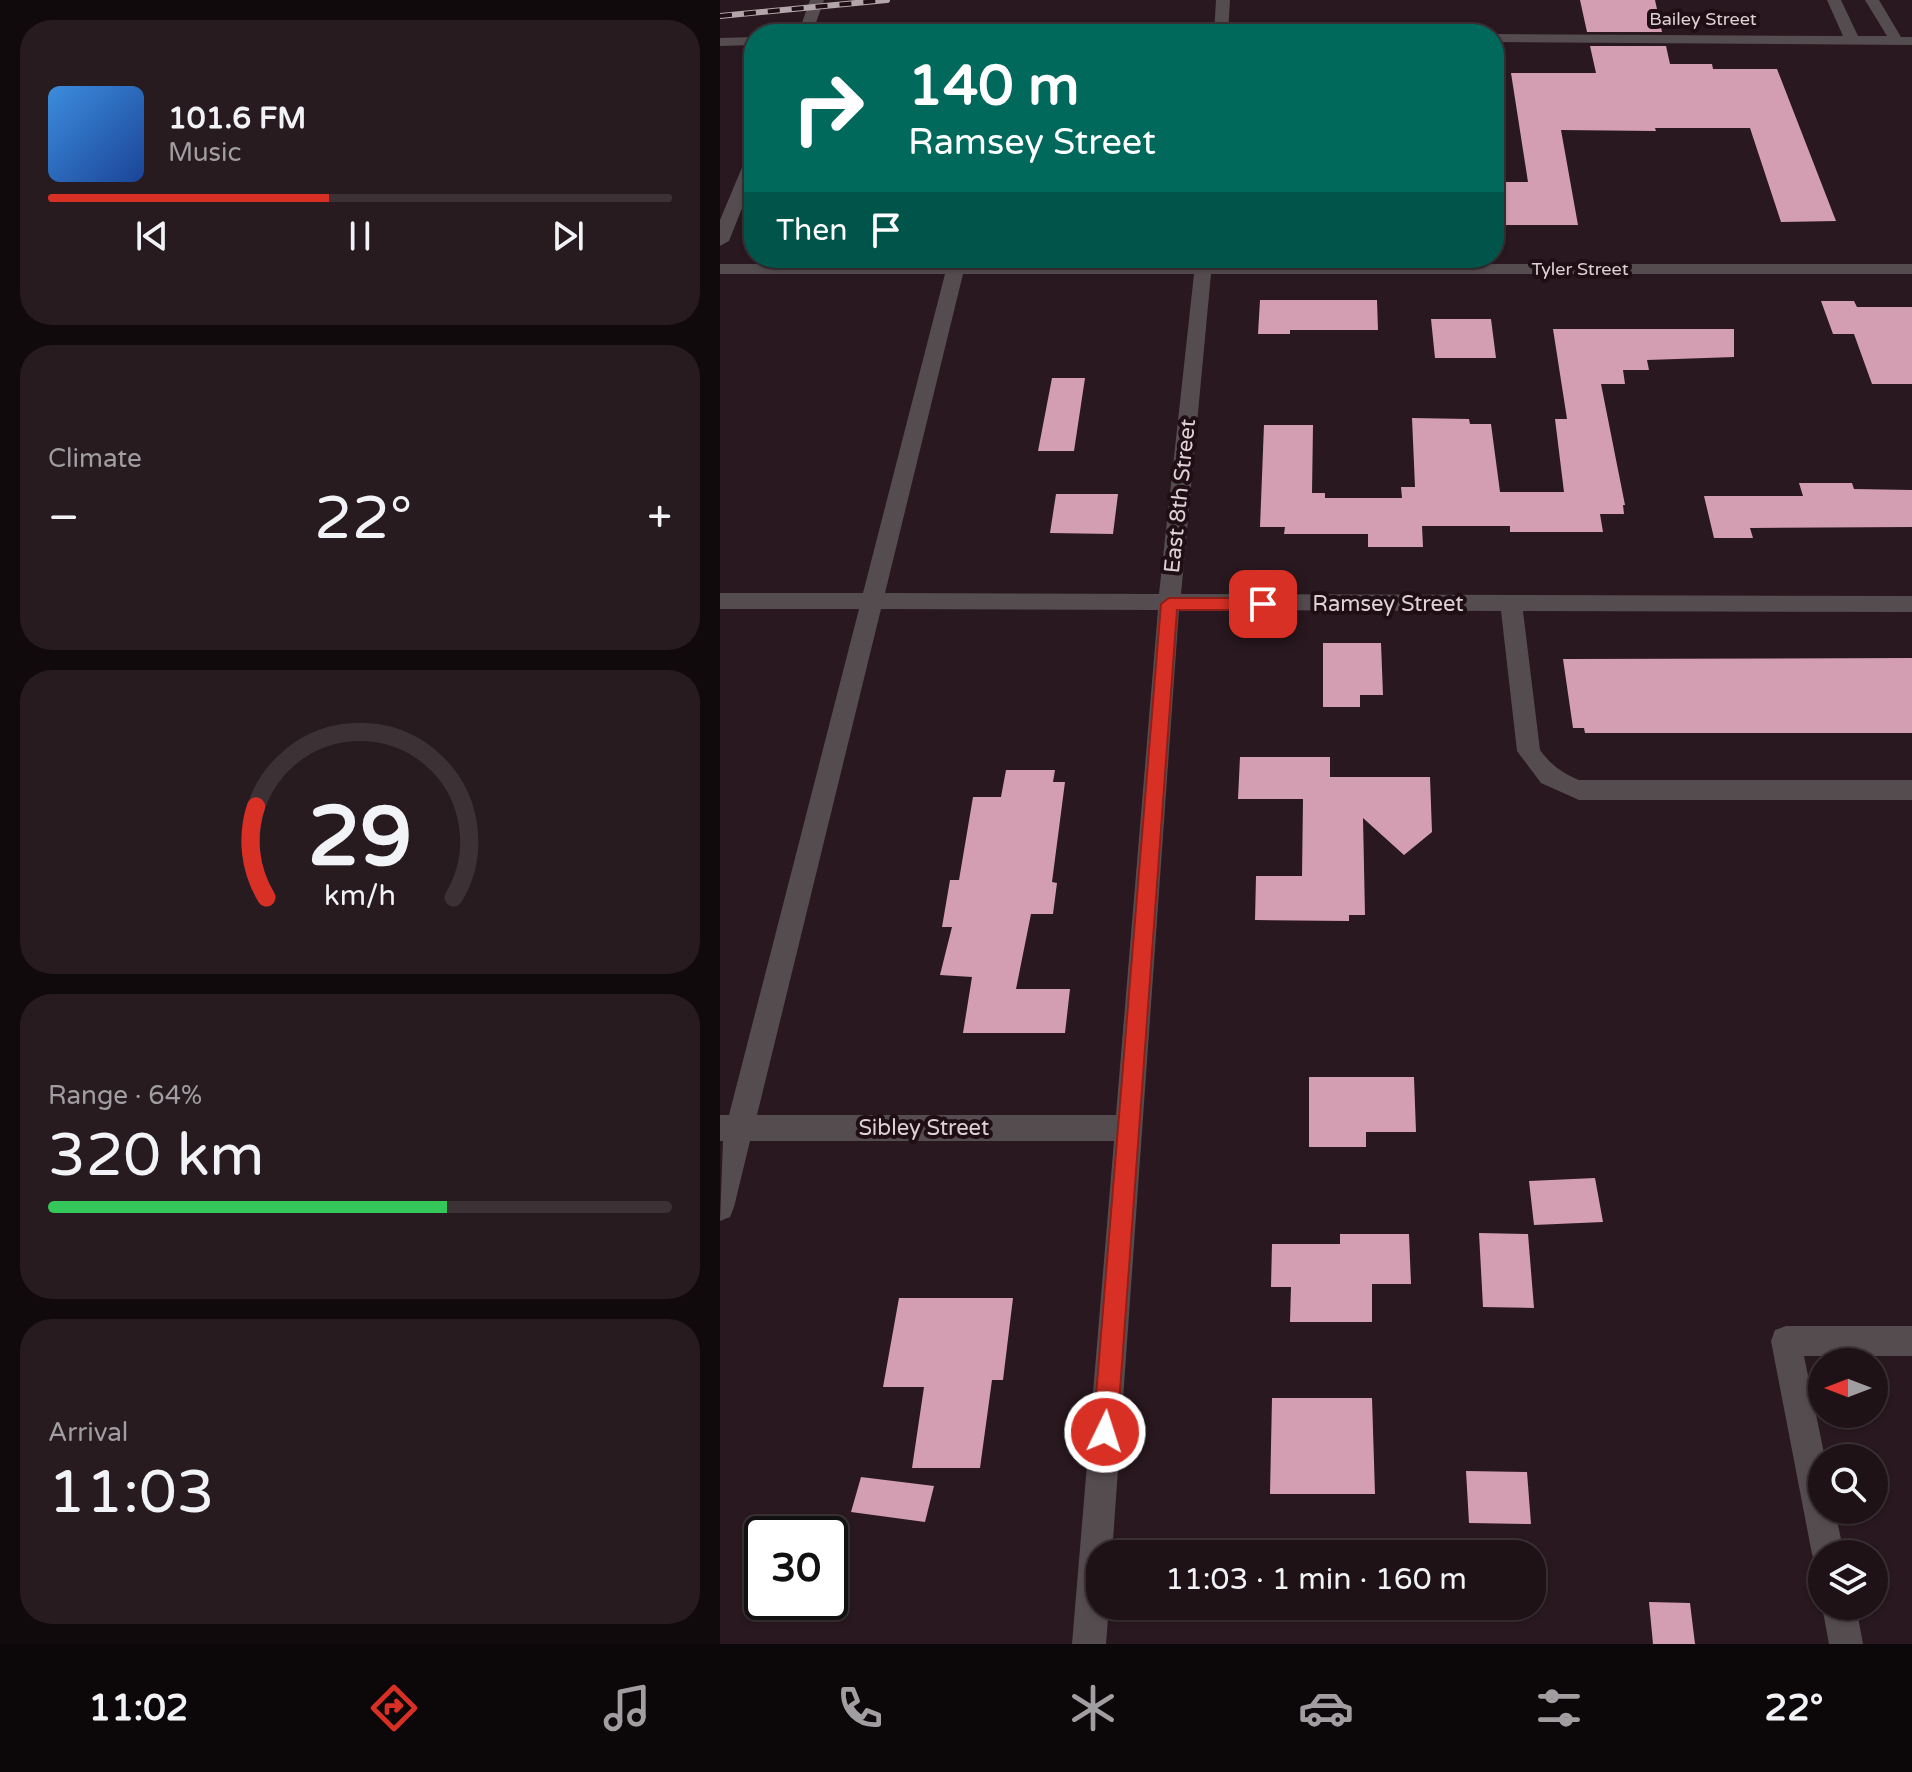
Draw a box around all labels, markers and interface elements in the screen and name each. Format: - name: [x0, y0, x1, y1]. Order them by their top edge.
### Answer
- street label: Bailey Street: [1649, 8, 1757, 30]
- text: 140 m: [908, 53, 1079, 120]
- icon: right: [776, 56, 880, 160]
- text: 101.6 FM: [168, 100, 306, 137]
- text: Ramsey Street: [908, 121, 1156, 164]
- text: Music: [168, 137, 241, 168]
- icon: arrive: [864, 208, 908, 252]
- text: Then: [776, 212, 848, 249]
- icon: previous: [130, 214, 174, 258]
- icon: pause: [338, 214, 382, 258]
- icon: next: [546, 214, 590, 258]
- street label: Tyler Street: [1531, 258, 1629, 280]
- street label: East 8th Street: [1159, 418, 1201, 574]
- text: Climate: [48, 443, 142, 474]
- text: 22°: [314, 483, 412, 555]
- text: −: [48, 492, 79, 545]
- text: +: [647, 492, 672, 545]
- pin: [1229, 570, 1297, 638]
- icon: arrive: [1241, 582, 1285, 626]
- street label: Ramsey Street: [1312, 591, 1464, 617]
- text: 29: [308, 788, 412, 888]
- text: km/h: [324, 879, 396, 913]
- text: Range · 64%: [48, 1080, 202, 1111]
- street label: Sibley Street: [859, 1115, 989, 1141]
- text: 320 km: [48, 1120, 264, 1192]
- north arrow: [1808, 1348, 1888, 1428]
- map controls: [1808, 1348, 1888, 1620]
- position arrow: [1063, 1390, 1147, 1474]
- text: Arrival: [48, 1417, 128, 1448]
- button: search: [1808, 1444, 1888, 1524]
- text: 11:03: [48, 1457, 214, 1529]
- speed limit sign: 30: [744, 1516, 848, 1620]
- button: layers: [1808, 1540, 1888, 1620]
- text: 11:03 · 1 min · 160 m: [1165, 1561, 1467, 1598]
- icon: directions: [366, 1680, 422, 1736]
- icon: music: [599, 1680, 655, 1736]
- icon: phone: [832, 1680, 888, 1736]
- icon: climate: [1065, 1680, 1121, 1736]
- icon: car: [1298, 1680, 1354, 1736]
- icon: filters: [1531, 1680, 1587, 1736]
- text: 11:02: [89, 1687, 188, 1730]
- text: 22°: [1765, 1687, 1823, 1730]

